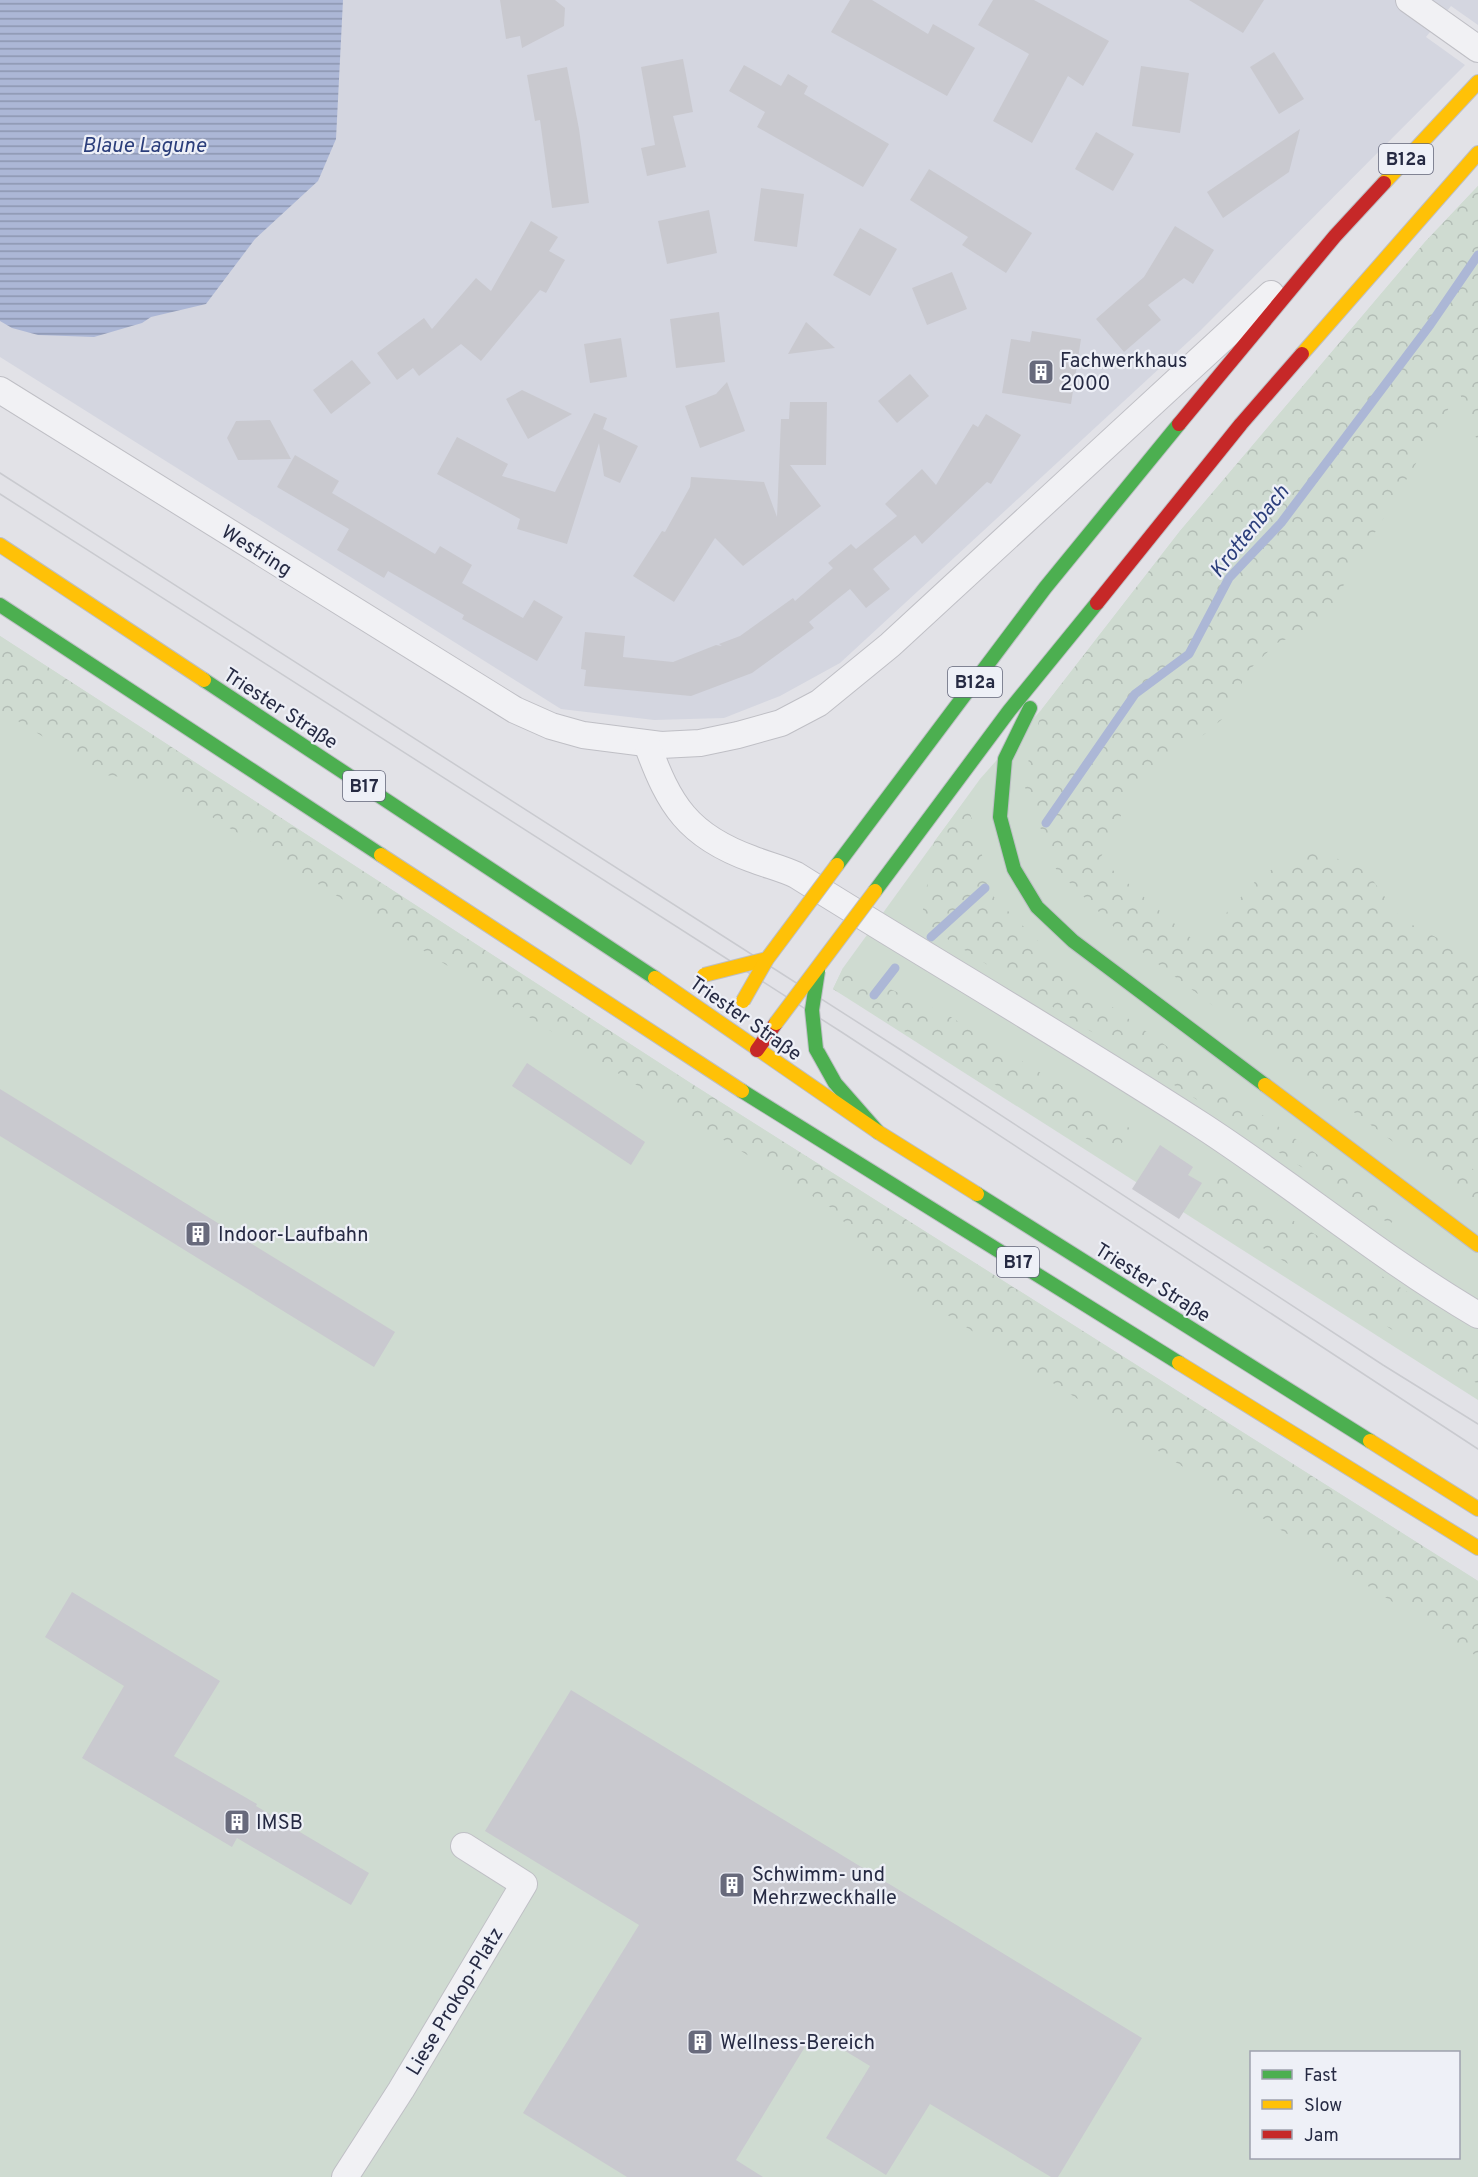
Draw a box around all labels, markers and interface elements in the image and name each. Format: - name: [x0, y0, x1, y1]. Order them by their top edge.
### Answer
- water label: Blaue Lagune: [82, 133, 207, 160]
- road number: B12a: [1379, 144, 1433, 174]
- place label: Fachwerkhaus 2000: [1060, 349, 1187, 398]
- building icon: Fachwerkhaus 2000: [1026, 357, 1056, 387]
- water label: Krottenbach: [1204, 479, 1296, 584]
- street label: Westring: [216, 520, 296, 584]
- street label: Triester Straße: [218, 663, 342, 756]
- road number: B12a: [948, 667, 1002, 697]
- road number: B17: [343, 771, 385, 801]
- street label: Triester Straße: [684, 971, 806, 1068]
- building icon: Indoor-Laufbahn: [183, 1219, 213, 1249]
- place label: Indoor-Laufbahn: [218, 1223, 369, 1249]
- street label: Triester Straße: [1089, 1238, 1215, 1330]
- road number: B17: [997, 1247, 1039, 1277]
- building icon: IMSB: [222, 1807, 252, 1837]
- place label: IMSB: [256, 1811, 303, 1837]
- place label: Schwimm- und Mehrzweckhalle: [752, 1863, 897, 1912]
- building icon: Schwimm- und Mehrzweckhalle: [717, 1870, 747, 1900]
- street label: Liese Prokop-Platz: [401, 1923, 510, 2081]
- building icon: Wellness-Bereich: [685, 2027, 715, 2057]
- place label: Wellness-Bereich: [720, 2031, 875, 2057]
- legend: [1250, 2051, 1460, 2159]
- text: Fast: [1304, 2065, 1337, 2088]
- text: Slow: [1304, 2095, 1342, 2118]
- text: Jam: [1304, 2125, 1339, 2148]

